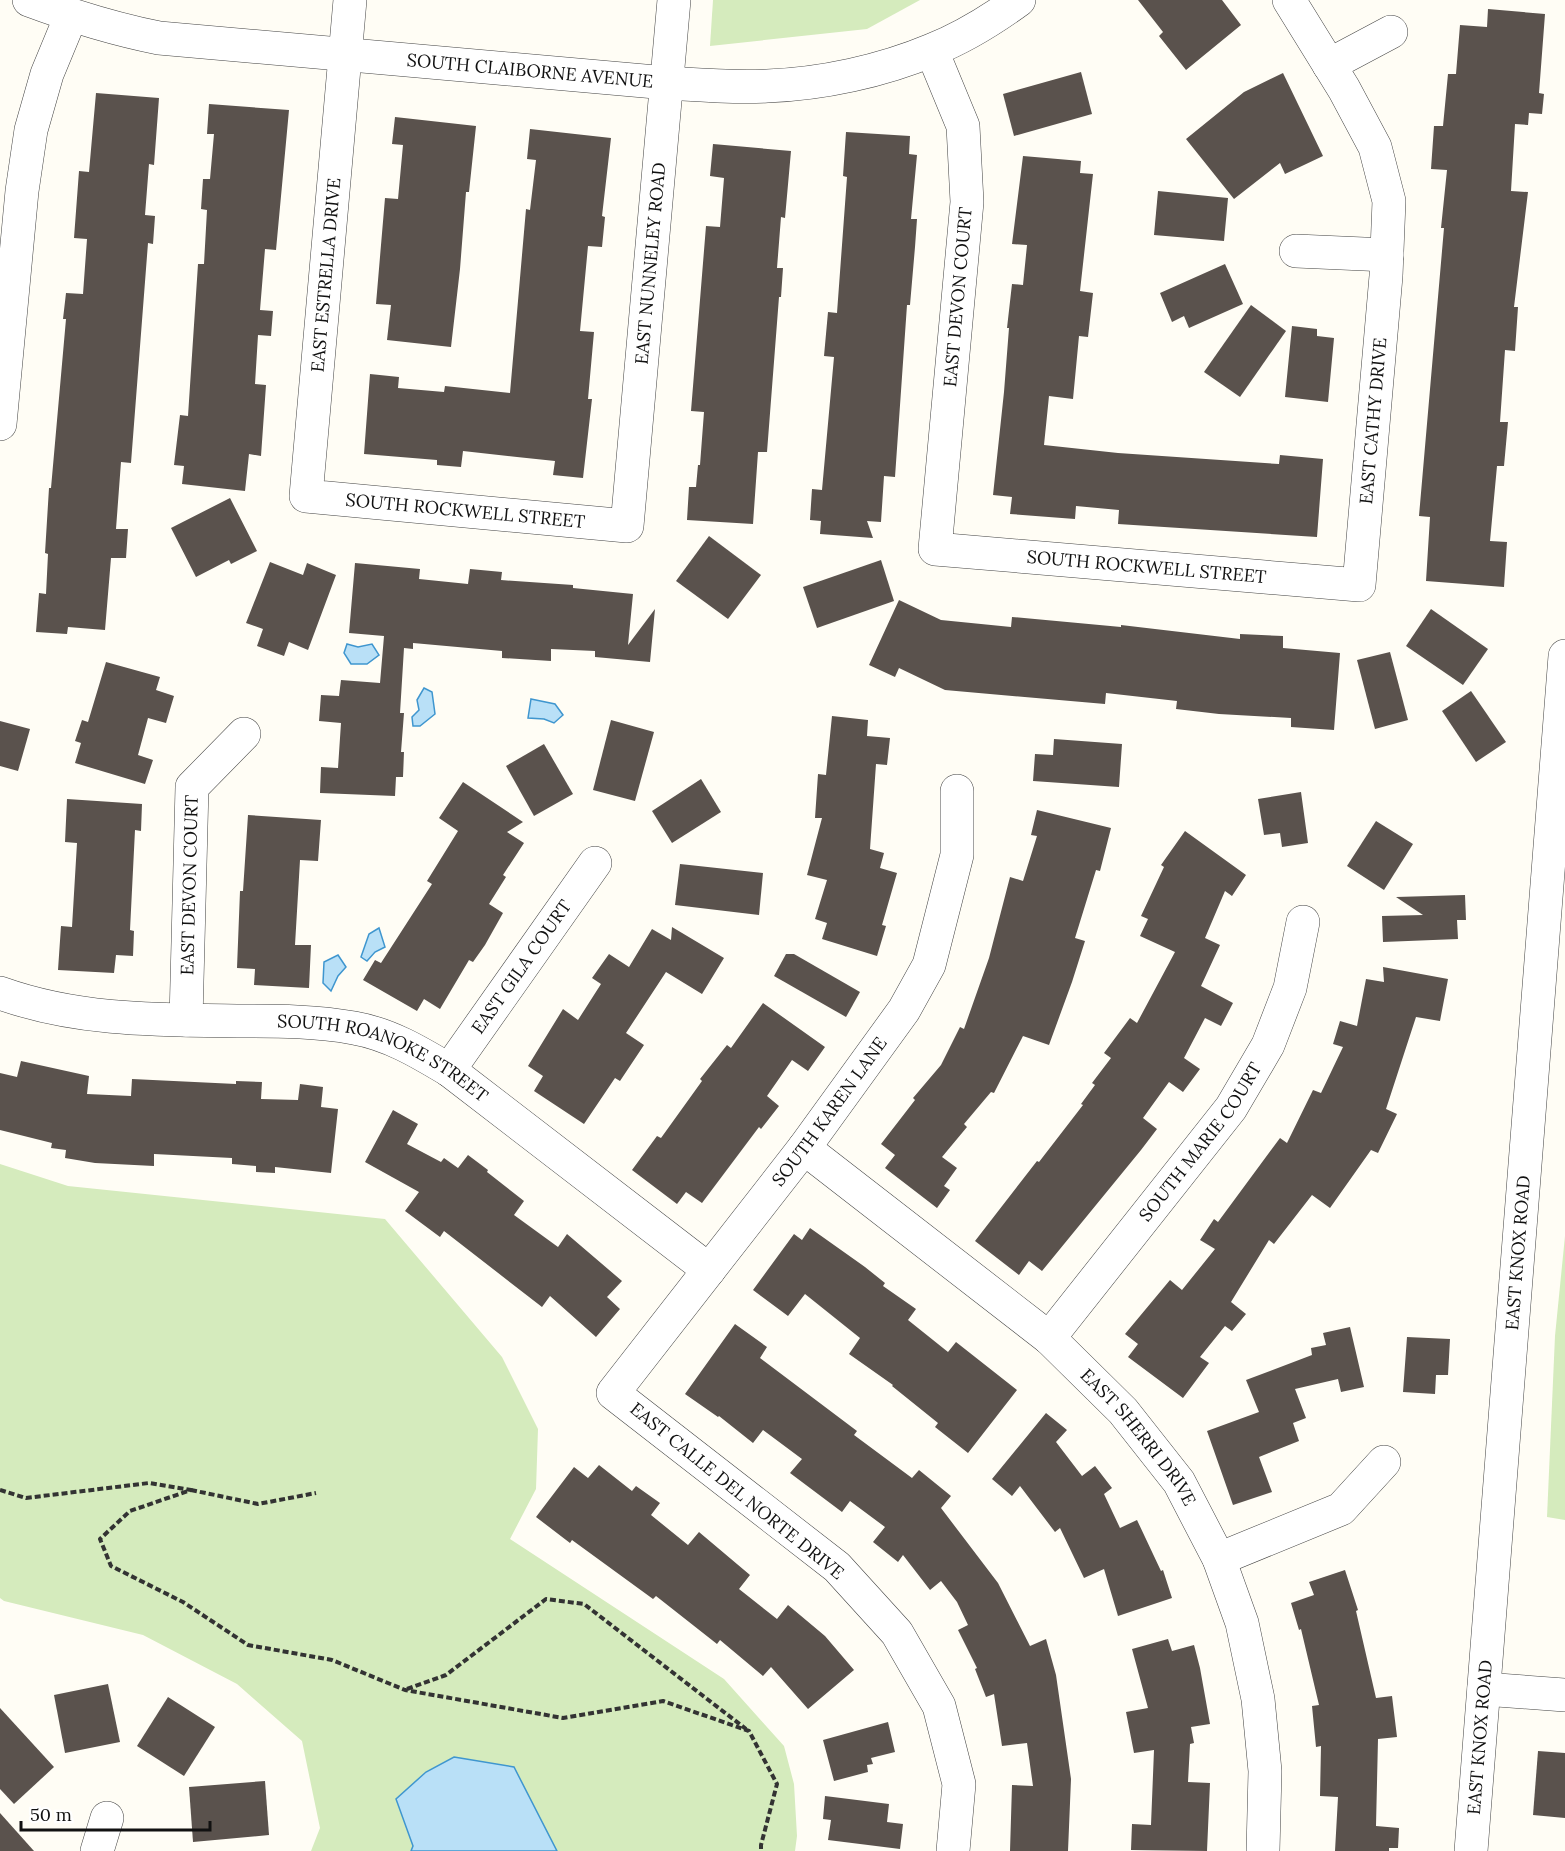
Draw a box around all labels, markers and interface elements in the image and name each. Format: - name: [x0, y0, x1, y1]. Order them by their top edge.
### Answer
- street label: SOUTH CLAIBORNE AVENUE: [406, 48, 654, 93]
- street label: EAST NUNNELEY ROAD: [629, 161, 670, 365]
- street label: EAST ESTRELLA DRIVE: [306, 177, 345, 373]
- street label: EAST DEVON COURT: [938, 206, 977, 388]
- street label: EAST CATHY DRIVE: [1354, 336, 1392, 505]
- street label: SOUTH ROCKWELL STREET: [345, 488, 587, 533]
- street label: SOUTH ROCKWELL STREET: [1026, 545, 1268, 588]
- street label: EAST DEVON COURT: [175, 794, 203, 976]
- street label: EAST GILA COURT: [466, 895, 577, 1038]
- street label: SOUTH ROANOKE STREET: [277, 1009, 493, 1107]
- street label: SOUTH KAREN LANE: [767, 1032, 892, 1191]
- street label: SOUTH MARIE COURT: [1134, 1058, 1267, 1226]
- street label: EAST KNOX ROAD: [1500, 1175, 1535, 1331]
- street label: EAST SHERRI DRIVE: [1076, 1363, 1201, 1509]
- street label: EAST CALLE DEL NORTE DRIVE: [626, 1397, 849, 1584]
- street label: EAST KNOX ROAD: [1462, 1659, 1497, 1816]
- scale bar: [21, 1794, 210, 1832]
- text: 50 m: [30, 1803, 72, 1826]

